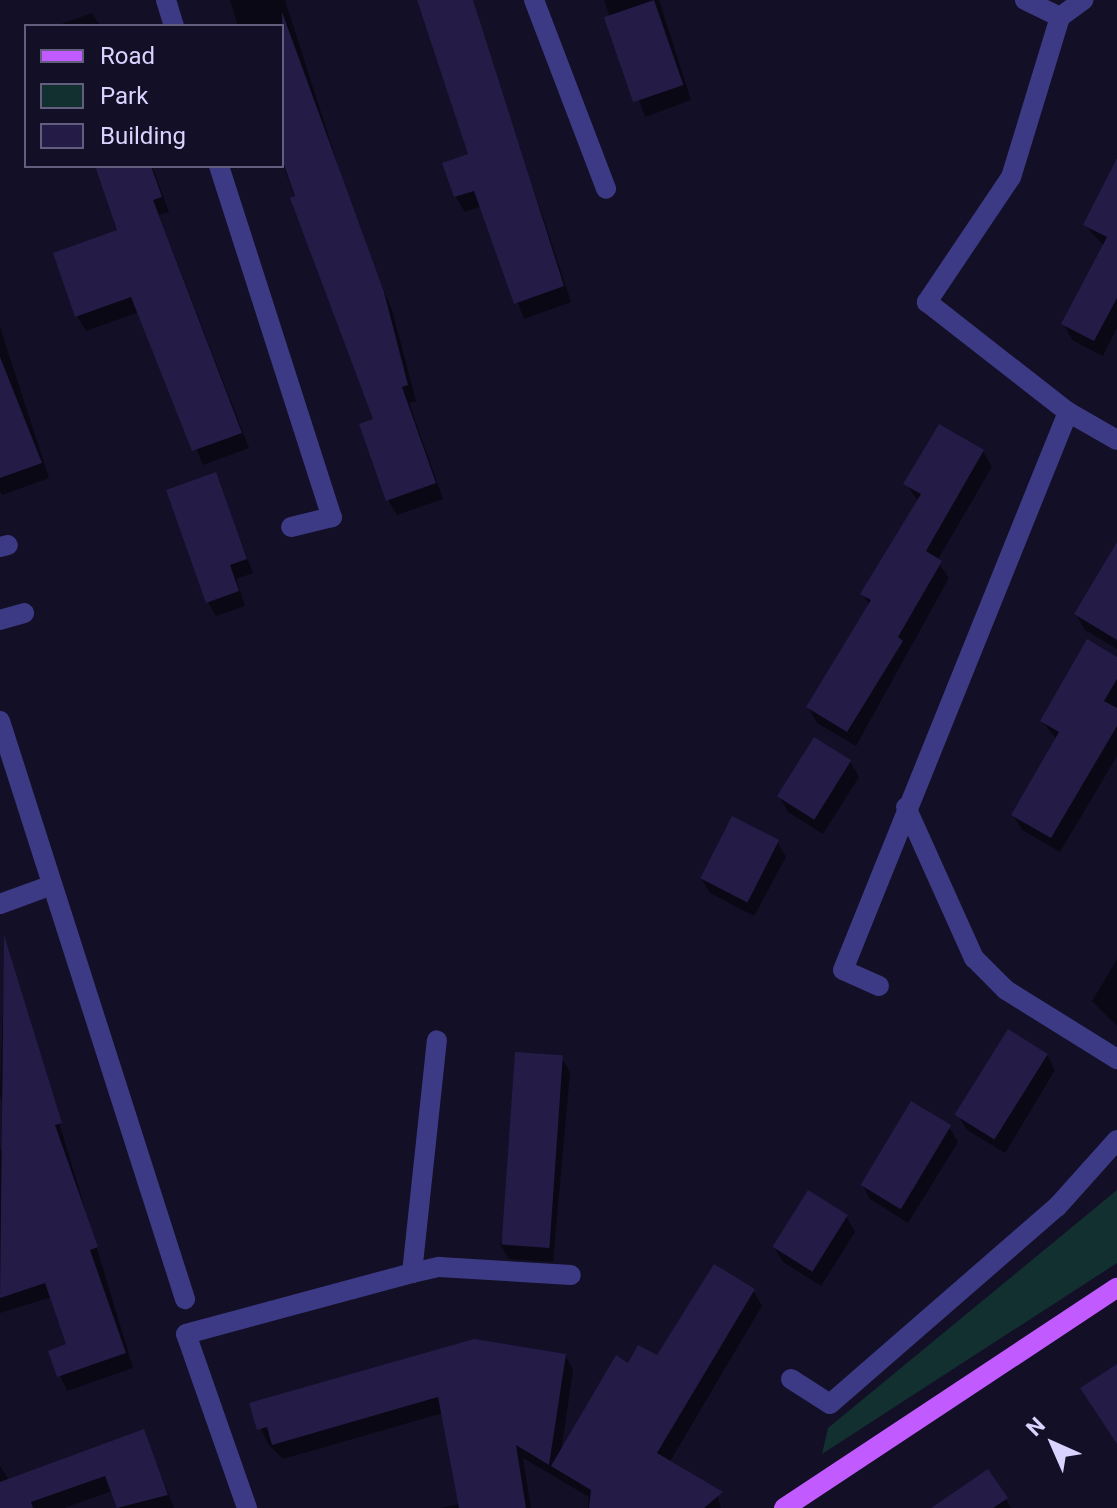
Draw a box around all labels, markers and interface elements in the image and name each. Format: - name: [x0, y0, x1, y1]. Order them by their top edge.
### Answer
- legend: [24, 24, 284, 168]
- text: Road: [100, 42, 155, 70]
- text: Park: [100, 82, 148, 110]
- text: Building: [100, 122, 186, 150]
- north arrow: [1013, 1404, 1093, 1484]
- text: N: [1021, 1412, 1050, 1441]

